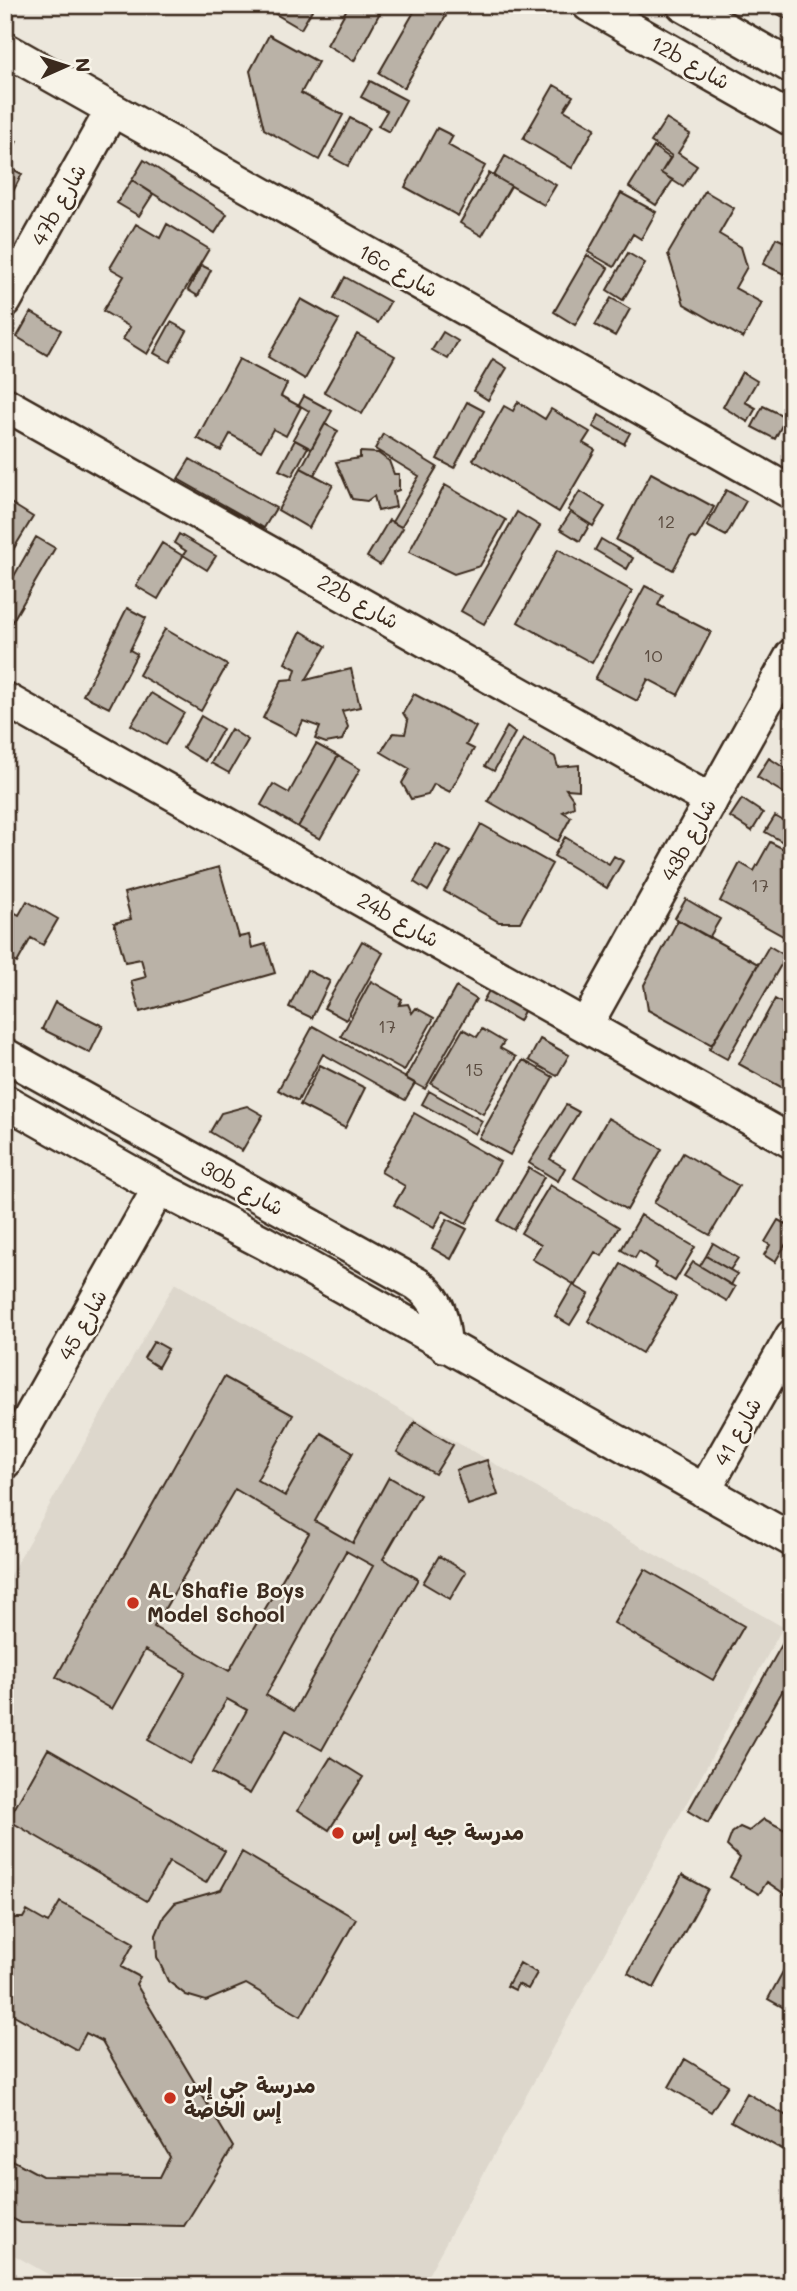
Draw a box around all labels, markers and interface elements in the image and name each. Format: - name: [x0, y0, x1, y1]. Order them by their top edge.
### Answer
- street label: 12b شارع: [645, 29, 735, 97]
- north arrow: [32, 32, 102, 102]
- text: N: [71, 57, 96, 73]
- street label: 47b شارع: [24, 159, 94, 251]
- street label: 16c شارع: [353, 237, 443, 305]
- house number: 12: [657, 509, 675, 533]
- street label: 22b شارع: [312, 567, 404, 637]
- house number: 10: [643, 643, 663, 667]
- street label: 43b شارع: [654, 793, 724, 887]
- house number: 17: [751, 873, 769, 897]
- street label: 24b شارع: [352, 885, 444, 955]
- house number: 17: [378, 1014, 396, 1038]
- house number: 15: [465, 1057, 483, 1081]
- street label: 30b شارع: [195, 1153, 289, 1223]
- street label: شارع 45: [51, 1284, 115, 1366]
- street label: شارع 41: [707, 1392, 769, 1472]
- place label: AL Shafie Boys Model School: [147, 1576, 305, 1627]
- marker: AL Shafie Boys Model School: [125, 1595, 141, 1611]
- place label: مدرسة جيه إس إس: [352, 1818, 524, 1847]
- marker: مدرسة جيه إس إس: [330, 1825, 346, 1841]
- place label: مدرسة جي إس إس الخاصة: [184, 2071, 316, 2124]
- marker: مدرسة جي إس إس الخاصة: [162, 2090, 178, 2106]

